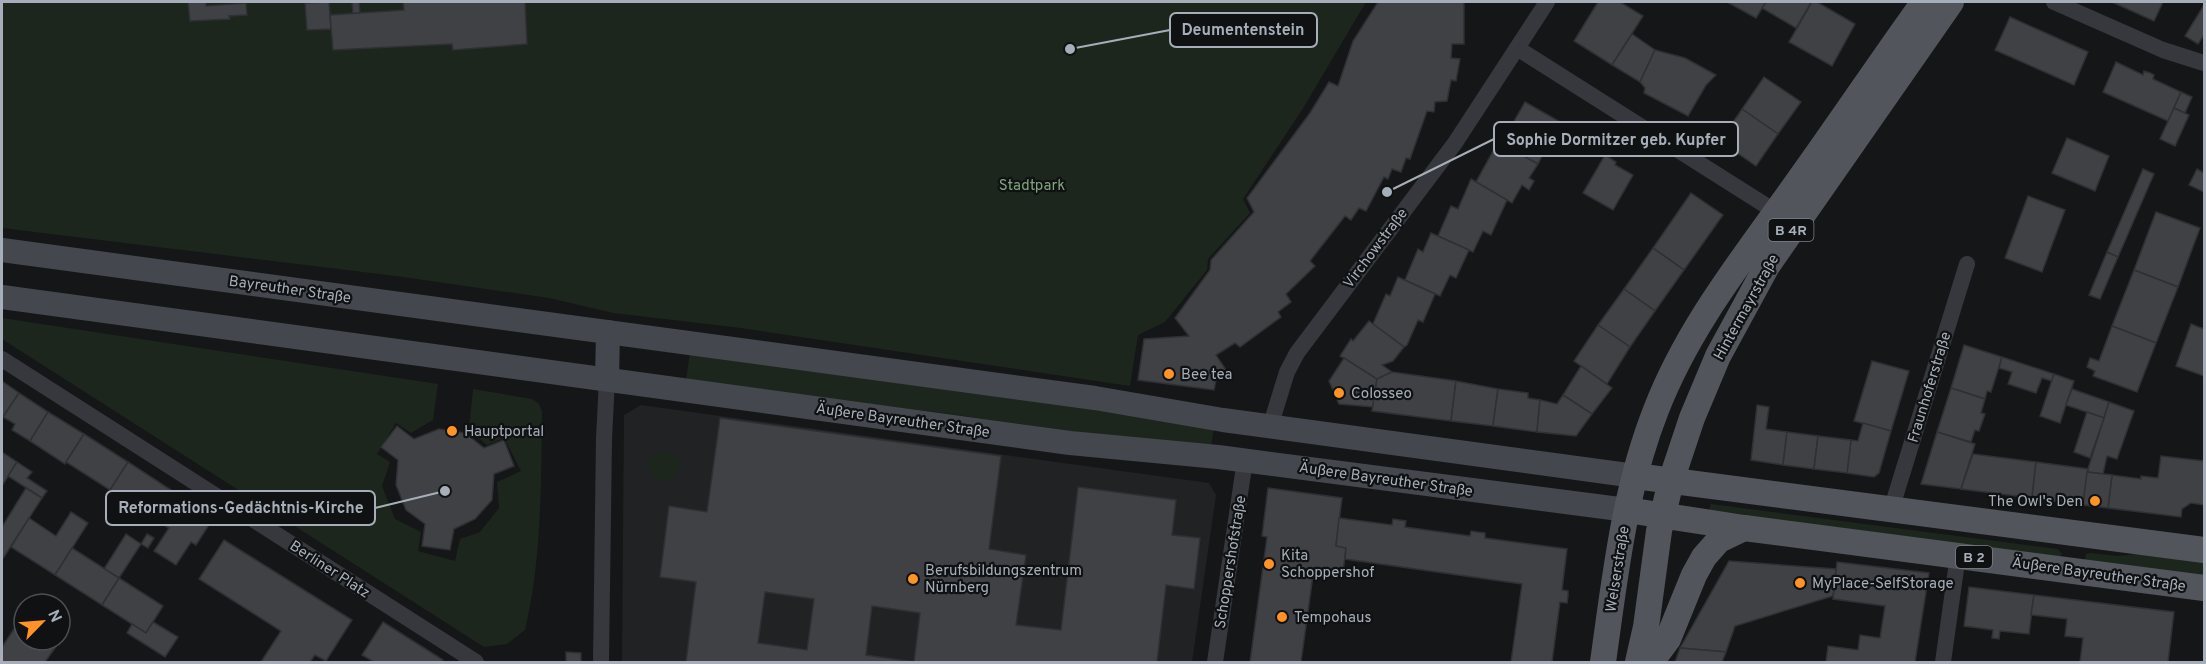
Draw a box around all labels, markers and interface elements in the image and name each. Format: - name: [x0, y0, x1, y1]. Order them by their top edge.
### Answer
- callout: Deumentenstein: [1170, 13, 1317, 47]
- text: Deumentenstein: [1181, 21, 1305, 41]
- callout: Sophie Dormitzer geb. Kupfer: [1494, 122, 1738, 156]
- text: Sophie Dormitzer geb. Kupfer: [1506, 131, 1726, 151]
- park label: Stadtpark: [999, 177, 1065, 196]
- street label: Virchowstraße: [1340, 205, 1413, 293]
- road number: B 4R: [1768, 219, 1814, 241]
- street label: Hintermayrstraße: [1710, 251, 1784, 364]
- street label: Bayreuther Straße: [227, 273, 352, 308]
- street label: Fraunhoferstraße: [1905, 330, 1956, 445]
- place label: Bee tea: [1181, 366, 1232, 385]
- marker: Bee tea: [1162, 367, 1176, 381]
- place label: Colosseo: [1351, 385, 1412, 404]
- marker: Colosseo: [1332, 386, 1346, 400]
- street label: Äußere Bayreuther Straße: [815, 399, 991, 443]
- place label: Hauptportal: [464, 423, 544, 442]
- marker: Hauptportal: [445, 424, 459, 438]
- street label: Äußere Bayreuther Straße: [1298, 458, 1474, 502]
- callout: Reformations-Gedächtnis-Kirche: [106, 491, 375, 525]
- place label: The Owl's Den: [1988, 493, 2083, 512]
- street label: Schoppershofstraße: [1212, 494, 1251, 630]
- marker: The Owl's Den: [2088, 494, 2102, 508]
- text: Reformations-Gedächtnis-Kirche: [118, 499, 364, 519]
- street label: Welserstraße: [1602, 525, 1635, 614]
- street label: Berliner Platz: [285, 537, 373, 603]
- road number: B 2: [1956, 546, 1992, 568]
- place label: Kita Schoppershof: [1281, 547, 1374, 583]
- street label: Äußere Bayreuther Straße: [2011, 553, 2187, 597]
- marker: Kita Schoppershof: [1262, 557, 1276, 571]
- place label: Berufsbildungszentrum Nürnberg: [925, 562, 1082, 598]
- marker: Berufsbildungszentrum Nürnberg: [906, 572, 920, 586]
- place label: MyPlace-SelfStorage: [1812, 575, 1954, 594]
- marker: MyPlace-SelfStorage: [1793, 576, 1807, 590]
- north arrow: [12, 592, 72, 652]
- text: N: [42, 607, 65, 626]
- place label: Tempohaus: [1294, 609, 1372, 628]
- marker: Tempohaus: [1275, 610, 1289, 624]

